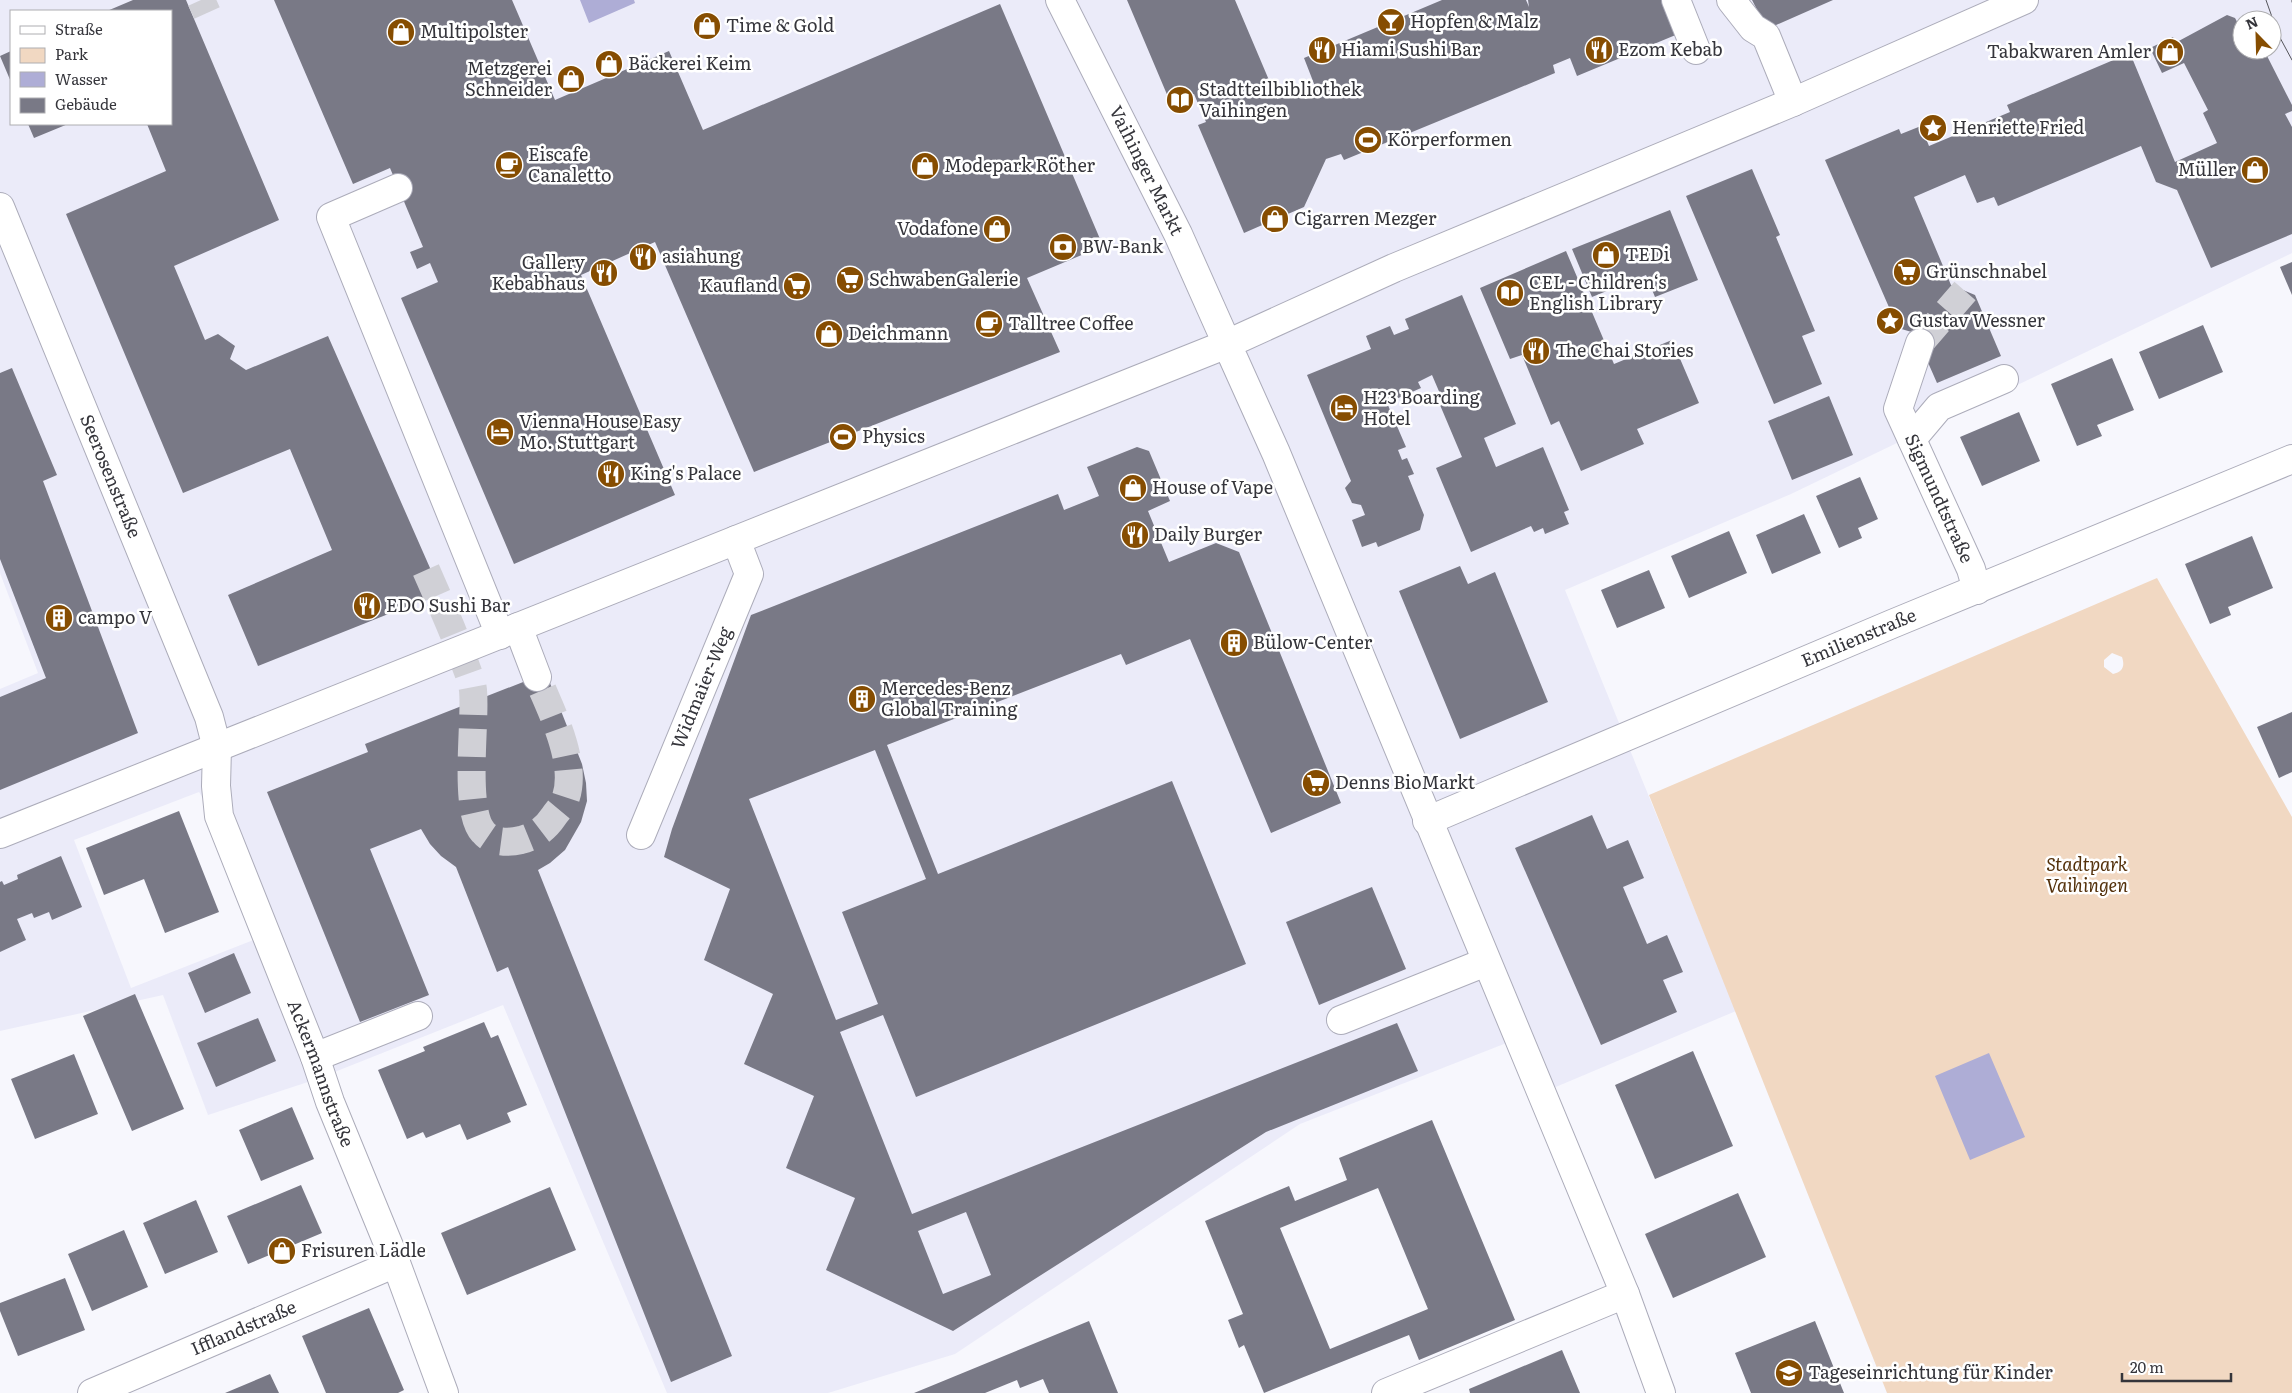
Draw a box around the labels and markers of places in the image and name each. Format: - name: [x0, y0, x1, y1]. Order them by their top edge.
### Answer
- bar icon: Hopfen & Malz: [1376, 7, 1406, 37]
- place label: Hopfen & Malz: [1410, 7, 1538, 34]
- shop icon: Time & Gold: [692, 11, 722, 41]
- place label: Time & Gold: [726, 11, 834, 38]
- shop icon: Multipolster: [386, 17, 416, 47]
- place label: Multipolster: [420, 17, 528, 44]
- restaurant icon: Hiami Sushi Bar: [1307, 35, 1337, 65]
- place label: Hiami Sushi Bar: [1341, 35, 1481, 62]
- restaurant icon: Ezom Kebab: [1584, 35, 1614, 65]
- place label: Ezom Kebab: [1618, 35, 1723, 62]
- place label: Tabakwaren Amler: [1987, 37, 2151, 64]
- shop icon: Tabakwaren Amler: [2155, 37, 2185, 67]
- shop icon: Bäckerei Keim: [594, 49, 624, 79]
- place label: Bäckerei Keim: [628, 49, 752, 76]
- place label: Metzgerei Schneider: [465, 54, 552, 102]
- shop icon: Metzgerei Schneider: [556, 64, 586, 94]
- place label: Stadtteilbibliothek Vaihingen: [1199, 75, 1363, 123]
- library icon: Stadtteilbibliothek Vaihingen: [1165, 85, 1195, 115]
- place icon: Henriette Fried: [1918, 113, 1948, 143]
- place label: Henriette Fried: [1952, 113, 2084, 140]
- sports icon: Körperformen: [1353, 125, 1383, 155]
- place label: Körperformen: [1387, 125, 1512, 152]
- place label: Eiscafe Canaletto: [528, 140, 611, 188]
- cafe icon: Eiscafe Canaletto: [494, 150, 524, 180]
- shop icon: Modepark Röther: [910, 151, 940, 181]
- place label: Modepark Röther: [944, 151, 1096, 178]
- place label: Müller: [2178, 155, 2236, 182]
- shop icon: Müller: [2240, 155, 2270, 185]
- shop icon: Cigarren Mezger: [1260, 204, 1290, 234]
- place label: Cigarren Mezger: [1294, 204, 1437, 231]
- place label: Vodafone: [897, 214, 978, 241]
- shop icon: Vodafone: [982, 214, 1012, 244]
- bank icon: BW-Bank: [1048, 232, 1078, 262]
- place label: BW-Bank: [1082, 232, 1164, 259]
- shop icon: TEDi: [1591, 240, 1621, 270]
- place label: TEDi: [1625, 240, 1670, 267]
- restaurant icon: asiahung: [628, 242, 658, 272]
- place label: asiahung: [662, 242, 741, 269]
- place label: Gallery Kebabhaus: [492, 248, 586, 296]
- supermarket icon: Grünschnabel: [1892, 257, 1922, 287]
- place label: Grünschnabel: [1926, 257, 2047, 284]
- restaurant icon: Gallery Kebabhaus: [589, 258, 619, 288]
- supermarket icon: SchwabenGalerie: [835, 265, 865, 295]
- place label: SchwabenGalerie: [869, 265, 1018, 292]
- place label: CEL - Children‘s English Library: [1529, 268, 1666, 316]
- place label: Kaufland: [700, 271, 778, 298]
- supermarket icon: Kaufland: [782, 271, 812, 301]
- library icon: CEL - Children‘s English Library: [1495, 278, 1525, 308]
- place icon: Gustav Wessner: [1875, 306, 1905, 336]
- place label: Gustav Wessner: [1909, 306, 2046, 333]
- cafe icon: Talltree Coffee: [974, 309, 1004, 339]
- place label: Talltree Coffee: [1008, 309, 1134, 336]
- shop icon: Deichmann: [814, 319, 844, 349]
- place label: Deichmann: [848, 319, 948, 346]
- restaurant icon: The Chai Stories: [1521, 336, 1551, 366]
- place label: The Chai Stories: [1555, 336, 1694, 363]
- place label: H23 Boarding Hotel: [1363, 383, 1481, 431]
- hotel icon: H23 Boarding Hotel: [1329, 393, 1359, 423]
- place label: Vienna House Easy Mo. Stuttgart: [519, 407, 682, 455]
- hotel icon: Vienna House Easy Mo. Stuttgart: [485, 417, 515, 447]
- sports icon: Physics: [828, 422, 858, 452]
- place label: Physics: [862, 422, 925, 449]
- restaurant icon: King's Palace: [596, 459, 626, 489]
- place label: King's Palace: [630, 459, 741, 486]
- shop icon: House of Vape: [1118, 473, 1148, 503]
- place label: House of Vape: [1152, 473, 1273, 500]
- restaurant icon: Daily Burger: [1120, 520, 1150, 550]
- place label: Daily Burger: [1154, 520, 1263, 547]
- restaurant icon: EDO Sushi Bar: [352, 591, 382, 621]
- place label: EDO Sushi Bar: [386, 591, 511, 618]
- building icon: campo V: [44, 603, 74, 633]
- place label: campo V: [78, 603, 152, 630]
- building icon: Bülow-Center: [1219, 628, 1249, 658]
- place label: Bülow-Center: [1253, 628, 1373, 655]
- place label: Mercedes-Benz Global Training: [881, 674, 1019, 722]
- building icon: Mercedes-Benz Global Training: [847, 684, 877, 714]
- supermarket icon: Denns BioMarkt: [1301, 768, 1331, 798]
- place label: Denns BioMarkt: [1335, 768, 1476, 795]
- shop icon: Frisuren Lädle: [267, 1236, 297, 1266]
- place label: Frisuren Lädle: [301, 1236, 426, 1263]
- school or university icon: Tageseinrichtung für Kinder: [1774, 1358, 1804, 1388]
- place label: Tageseinrichtung für Kinder: [1808, 1358, 2053, 1385]

